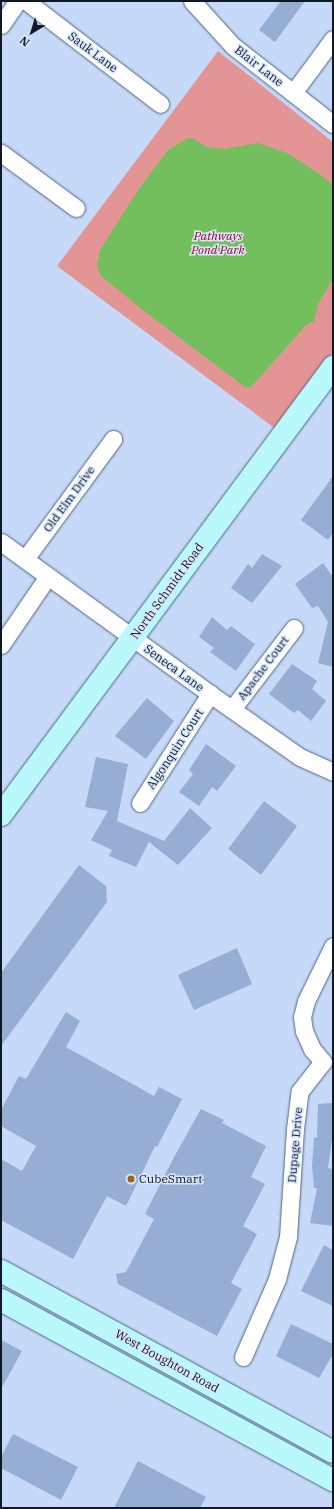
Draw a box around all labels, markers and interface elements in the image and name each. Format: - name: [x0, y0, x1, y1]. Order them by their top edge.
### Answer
- north arrow: [12, 12, 52, 52]
- street label: Sauk Lane: [65, 29, 121, 75]
- text: N: [17, 33, 32, 50]
- street label: Blair Lane: [232, 43, 286, 89]
- park label: Pathways Pond Park: [191, 229, 245, 257]
- street label: Old Elm Drive: [40, 463, 98, 535]
- street label: North Schmidt Road: [127, 540, 207, 642]
- street label: Apache Court: [234, 633, 292, 703]
- street label: Seneca Lane: [141, 641, 207, 695]
- street label: Algonquin Court: [144, 706, 206, 792]
- street label: Dupage Drive: [285, 1107, 305, 1183]
- place label: CubeSmart: [139, 1172, 203, 1186]
- marker: CubeSmart: [126, 1174, 136, 1184]
- street label: West Boughton Road: [113, 1326, 221, 1396]

